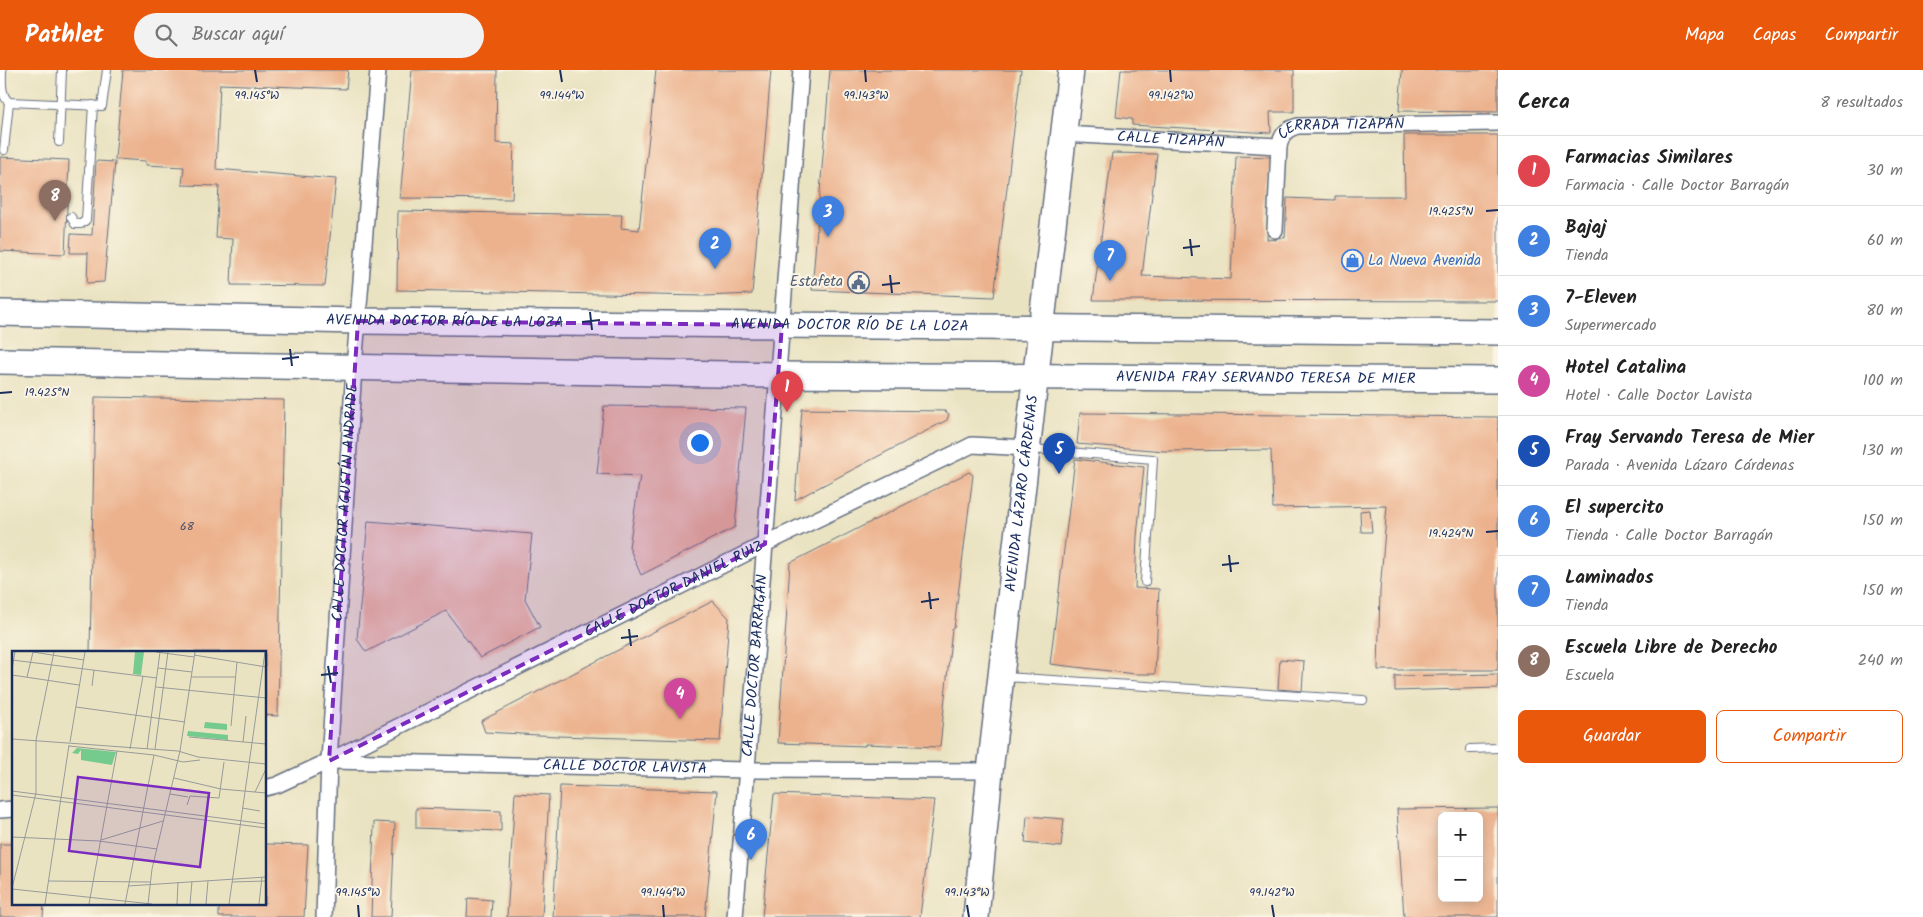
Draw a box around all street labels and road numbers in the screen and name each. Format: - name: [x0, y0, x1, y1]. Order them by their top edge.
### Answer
- street label: CERRADA TIZAPÁN: [1271, 112, 1405, 145]
- street label: CALLE TIZAPÁN: [1116, 125, 1225, 155]
- street label: AVENIDA DOCTOR RÍO DE LA LOZA: [326, 308, 564, 335]
- street label: AVENIDA DOCTOR RÍO DE LA LOZA: [731, 313, 969, 339]
- street label: AVENIDA FRAY SERVANDO TERESA DE MIER: [1116, 365, 1416, 391]
- street label: CALLE DOCTOR AGUSTÍN ANDRADE: [326, 382, 365, 622]
- street label: AVENIDA LÁZARO CÁRDENAS: [999, 394, 1045, 593]
- street label: CALLE DOCTOR DANIEL RUIZ: [580, 535, 768, 644]
- street label: CALLE DOCTOR BARRAGÁN: [736, 574, 775, 758]
- street label: CALLE DOCTOR LAVISTA: [543, 754, 707, 781]

